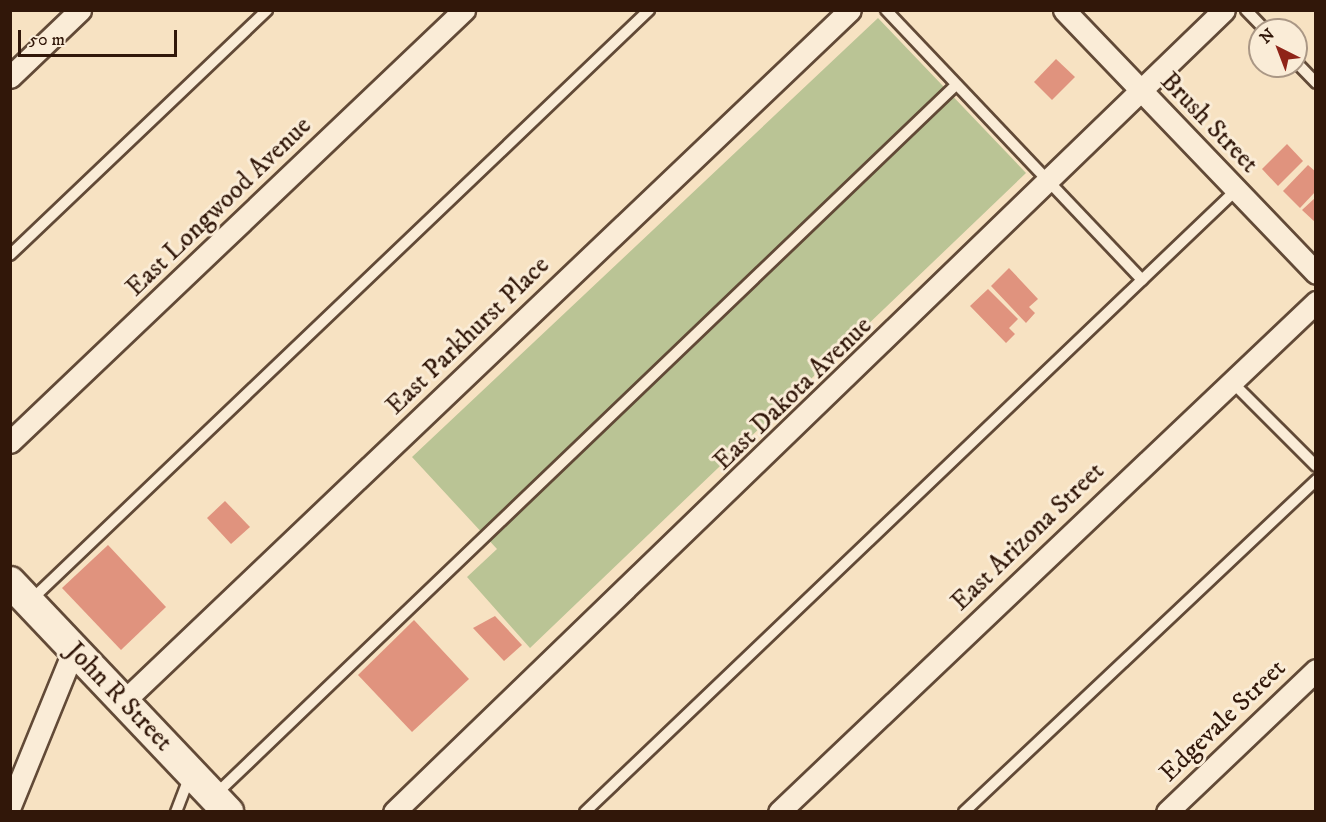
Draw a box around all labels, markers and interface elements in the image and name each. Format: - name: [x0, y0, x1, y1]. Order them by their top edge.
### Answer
- scale bar: [21, 18, 180, 56]
- north arrow: [1248, 18, 1308, 78]
- text: N: [1256, 24, 1279, 48]
- text: 50 m: [29, 29, 65, 51]
- street label: Brush Street: [1153, 66, 1265, 180]
- street label: East Longwood Avenue: [120, 110, 318, 304]
- street label: East Parkhurst Place: [380, 250, 556, 422]
- street label: East Dakota Avenue: [707, 311, 879, 477]
- street label: East Arizona Street: [945, 456, 1111, 618]
- street label: John R Street: [59, 636, 179, 758]
- street label: Edgevale Street: [1154, 653, 1292, 789]

